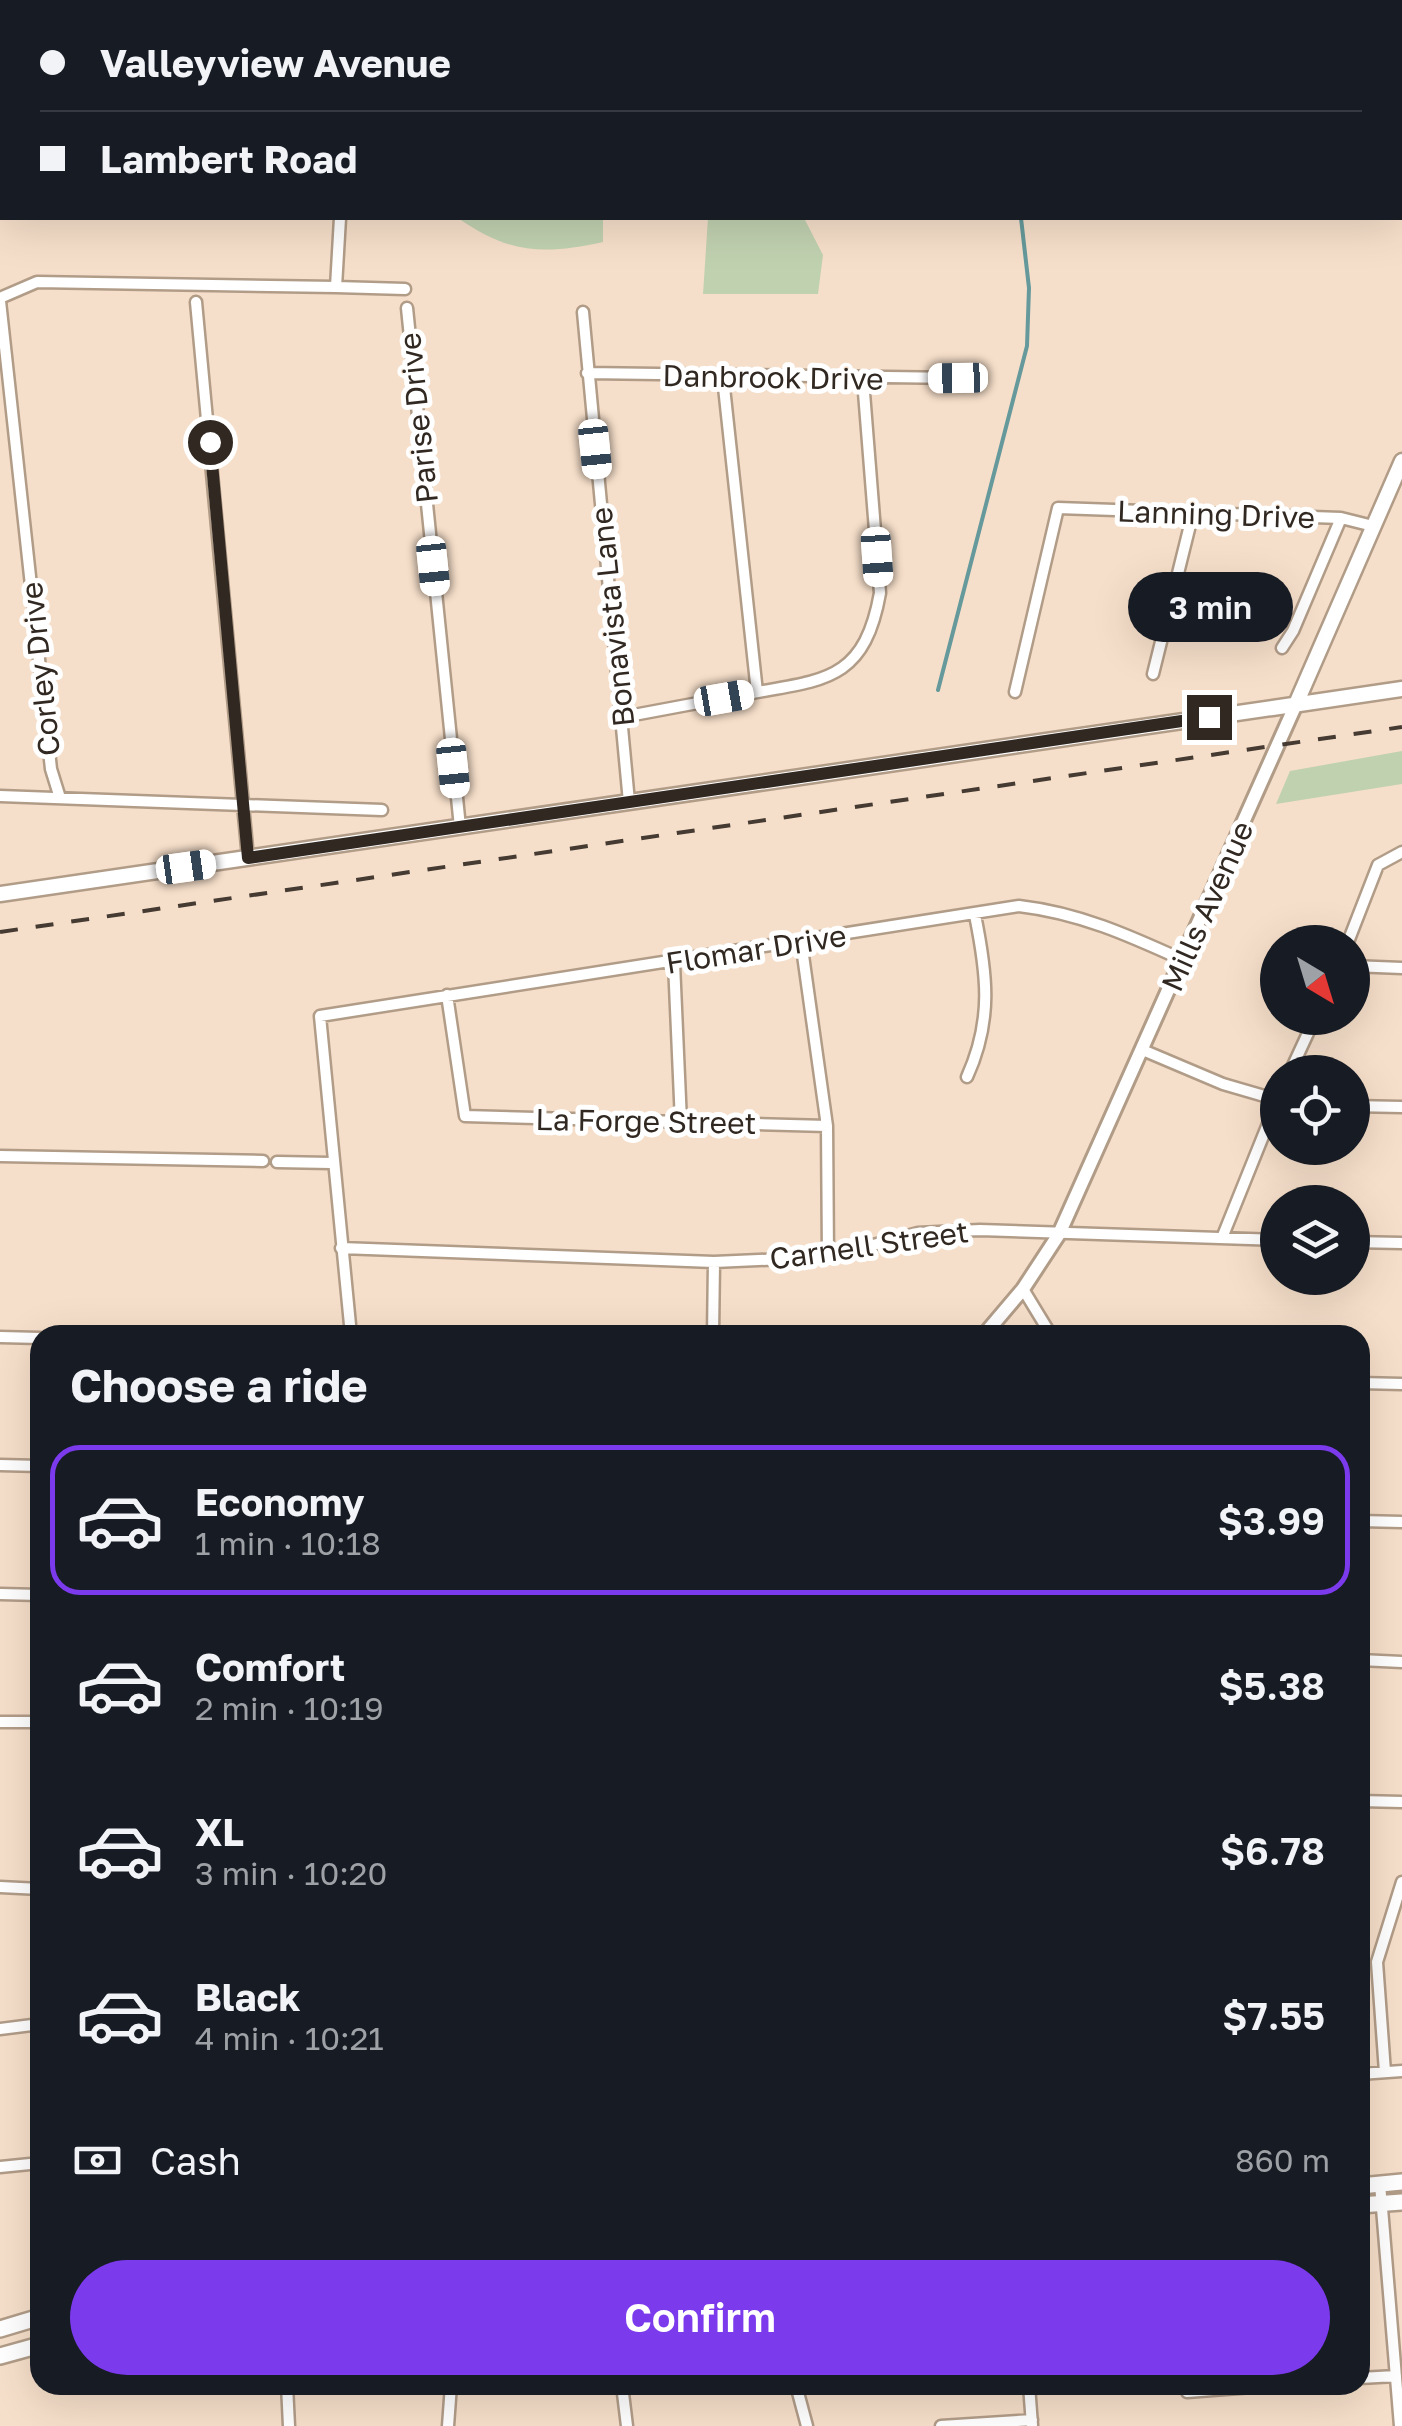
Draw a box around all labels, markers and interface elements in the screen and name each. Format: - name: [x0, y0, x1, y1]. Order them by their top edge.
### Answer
- text: Valleyview Avenue: [100, 40, 451, 85]
- text: Lambert Road: [100, 136, 357, 181]
- street label: Parise Drive: [391, 331, 445, 505]
- street label: Danbrook Drive: [662, 357, 884, 397]
- car: [928, 362, 988, 394]
- car: [577, 418, 613, 480]
- route start: [188, 420, 233, 465]
- street label: Lanning Drive: [1116, 493, 1316, 535]
- street label: Bonavista Lane: [583, 506, 641, 728]
- car: [860, 526, 894, 588]
- car: [415, 535, 451, 597]
- callout: 3 min: [1126, 572, 1292, 642]
- street label: Corley Drive: [13, 580, 67, 758]
- text: 3 min: [1169, 588, 1252, 626]
- car: [692, 678, 756, 718]
- route end: [1187, 695, 1232, 740]
- car: [435, 737, 471, 799]
- street label: Mills Avenue: [1153, 815, 1261, 997]
- car: [154, 848, 218, 886]
- street label: Flomar Drive: [663, 917, 849, 981]
- north arrow: [1260, 925, 1370, 1035]
- map controls: [1260, 925, 1370, 1295]
- button: locate: [1260, 1055, 1370, 1165]
- street label: La Forge Street: [535, 1101, 757, 1141]
- button: layers: [1260, 1185, 1370, 1295]
- street label: Carnell Street: [767, 1213, 971, 1277]
- text: Choose a ride: [70, 1358, 368, 1412]
- icon: car: [75, 1475, 165, 1565]
- text: Economy: [195, 1479, 364, 1524]
- text: $3.99: [1218, 1498, 1325, 1543]
- text: 1 min · 10:18: [195, 1524, 381, 1562]
- icon: car: [75, 1640, 165, 1730]
- text: Comfort: [195, 1644, 345, 1689]
- text: $5.38: [1219, 1663, 1325, 1708]
- text: 2 min · 10:19: [195, 1689, 384, 1727]
- icon: car: [75, 1805, 165, 1895]
- text: XL: [195, 1809, 244, 1854]
- text: $6.78: [1220, 1828, 1325, 1873]
- text: 3 min · 10:20: [195, 1854, 387, 1892]
- icon: car: [75, 1970, 165, 2060]
- text: Black: [195, 1974, 300, 2019]
- text: $7.55: [1222, 1993, 1325, 2038]
- text: 4 min · 10:21: [195, 2019, 384, 2057]
- icon: cash: [70, 2133, 125, 2188]
- text: Cash: [150, 2138, 241, 2183]
- text: 860 m: [1235, 2141, 1330, 2179]
- button: Confirm: [70, 2260, 1330, 2375]

